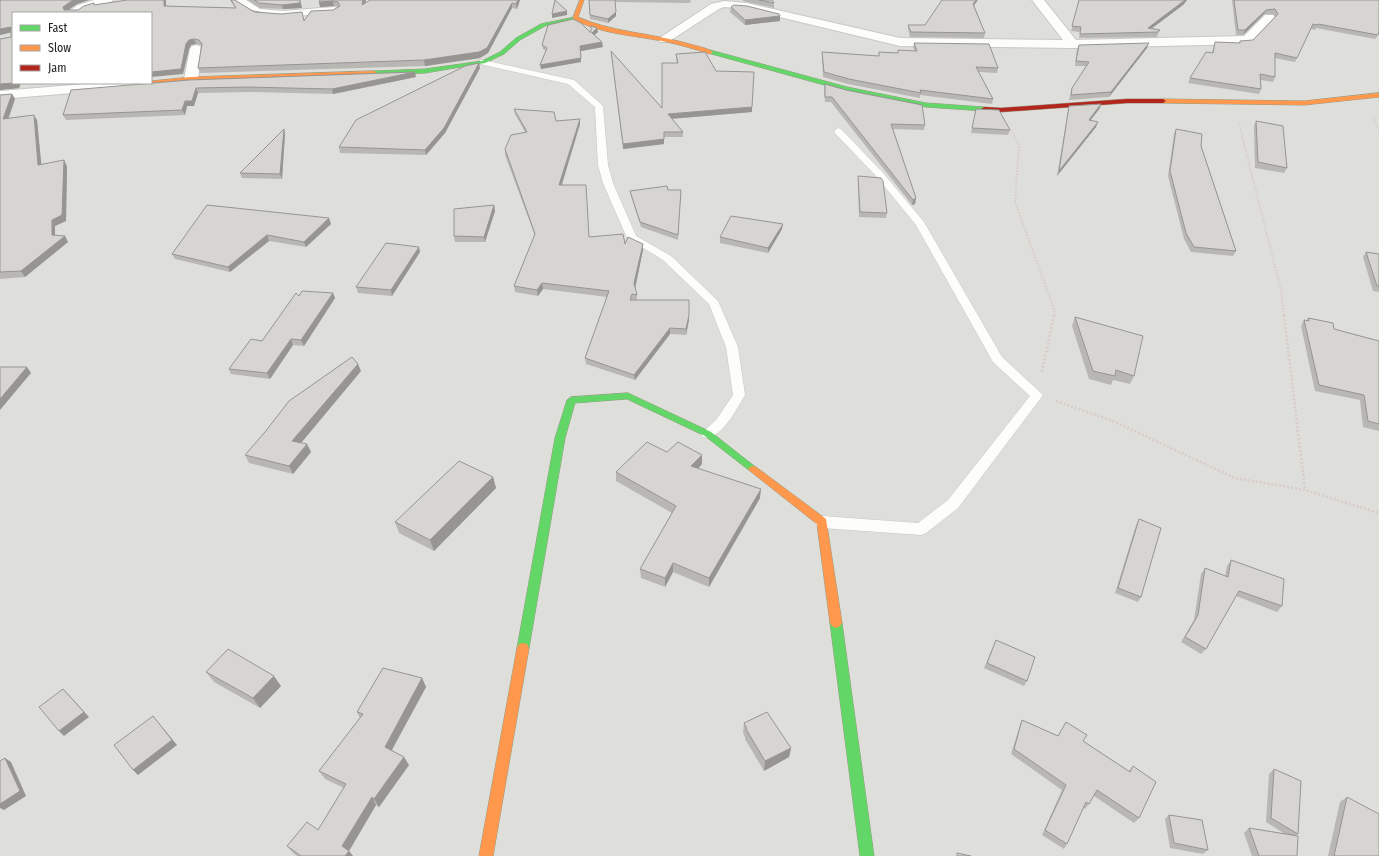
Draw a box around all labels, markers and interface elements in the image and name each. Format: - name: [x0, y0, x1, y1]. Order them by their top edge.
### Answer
- legend: [12, 12, 152, 84]
- text: Fast: [48, 21, 67, 35]
- text: Slow: [48, 41, 71, 55]
- text: Jam: [48, 61, 66, 75]

